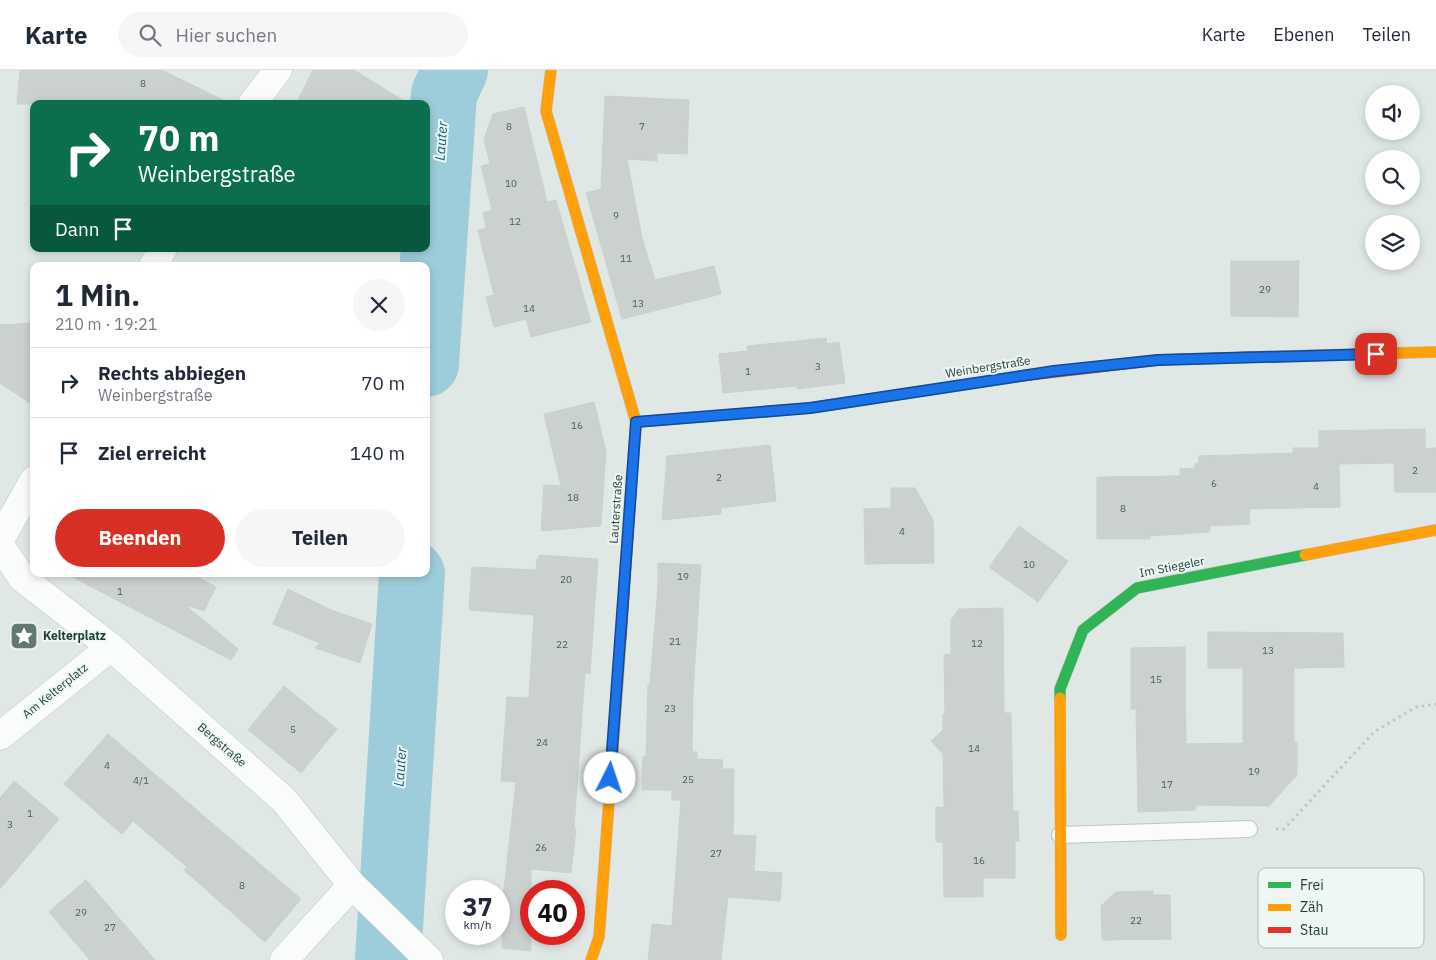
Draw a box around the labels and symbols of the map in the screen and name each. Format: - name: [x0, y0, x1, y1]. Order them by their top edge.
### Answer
- house number: 8: [140, 77, 146, 90]
- water label: Lauter: [431, 120, 451, 161]
- house number: 8: [506, 120, 512, 133]
- house number: 7: [639, 120, 645, 133]
- house number: 10: [505, 177, 517, 190]
- house number: 9: [613, 209, 619, 222]
- house number: 12: [509, 215, 521, 228]
- house number: 11: [620, 252, 632, 265]
- house number: 29: [1259, 283, 1271, 296]
- house number: 13: [632, 297, 644, 310]
- house number: 14: [523, 302, 535, 315]
- pin: [1355, 333, 1397, 375]
- street label: Weinbergstraße: [944, 352, 1032, 381]
- house number: 3: [815, 360, 821, 373]
- house number: 1: [745, 365, 751, 378]
- house number: 16: [571, 419, 583, 432]
- house number: 2: [1412, 464, 1418, 477]
- house number: 2: [716, 471, 722, 484]
- street label: Lauterstraße: [606, 473, 625, 544]
- house number: 6: [1211, 477, 1217, 490]
- house number: 4: [1313, 480, 1319, 493]
- house number: 18: [567, 491, 579, 504]
- house number: 8: [1120, 502, 1126, 515]
- house number: 4: [899, 525, 905, 538]
- street label: Im Stiegeler: [1138, 553, 1206, 580]
- house number: 10: [1023, 558, 1035, 571]
- house number: 19: [677, 570, 689, 583]
- house number: 20: [560, 573, 572, 586]
- house number: 1: [117, 585, 123, 598]
- place icon: Kelterplatz: [9, 621, 39, 651]
- place label: Kelterplatz: [43, 628, 106, 643]
- house number: 21: [669, 635, 681, 648]
- house number: 12: [971, 637, 983, 650]
- house number: 22: [556, 638, 568, 651]
- house number: 13: [1262, 644, 1274, 657]
- street label: Am Kelterplatz: [19, 659, 91, 722]
- house number: 15: [1150, 673, 1162, 686]
- house number: 23: [664, 702, 676, 715]
- street label: Bergstraße: [195, 719, 250, 770]
- house number: 5: [290, 723, 296, 736]
- house number: 24: [536, 736, 548, 749]
- house number: 14: [968, 742, 980, 755]
- water label: Lauter: [390, 746, 410, 787]
- position arrow: [583, 751, 635, 803]
- house number: 4: [104, 759, 110, 772]
- house number: 19: [1248, 765, 1260, 778]
- house number: 25: [682, 773, 694, 786]
- house number: 4/1: [133, 774, 149, 787]
- house number: 17: [1161, 778, 1173, 791]
- house number: 1: [27, 807, 33, 820]
- house number: 3: [7, 818, 13, 831]
- house number: 26: [535, 841, 547, 854]
- house number: 27: [710, 847, 722, 860]
- house number: 16: [973, 854, 985, 867]
- legend: [1258, 868, 1424, 948]
- text: Frei: [1300, 876, 1324, 894]
- house number: 8: [239, 879, 245, 892]
- speed limit sign: 40: [520, 880, 585, 945]
- text: Zäh: [1300, 898, 1324, 916]
- house number: 29: [75, 906, 87, 919]
- house number: 22: [1130, 914, 1142, 927]
- house number: 27: [104, 921, 116, 934]
- text: Stau: [1300, 921, 1328, 939]

